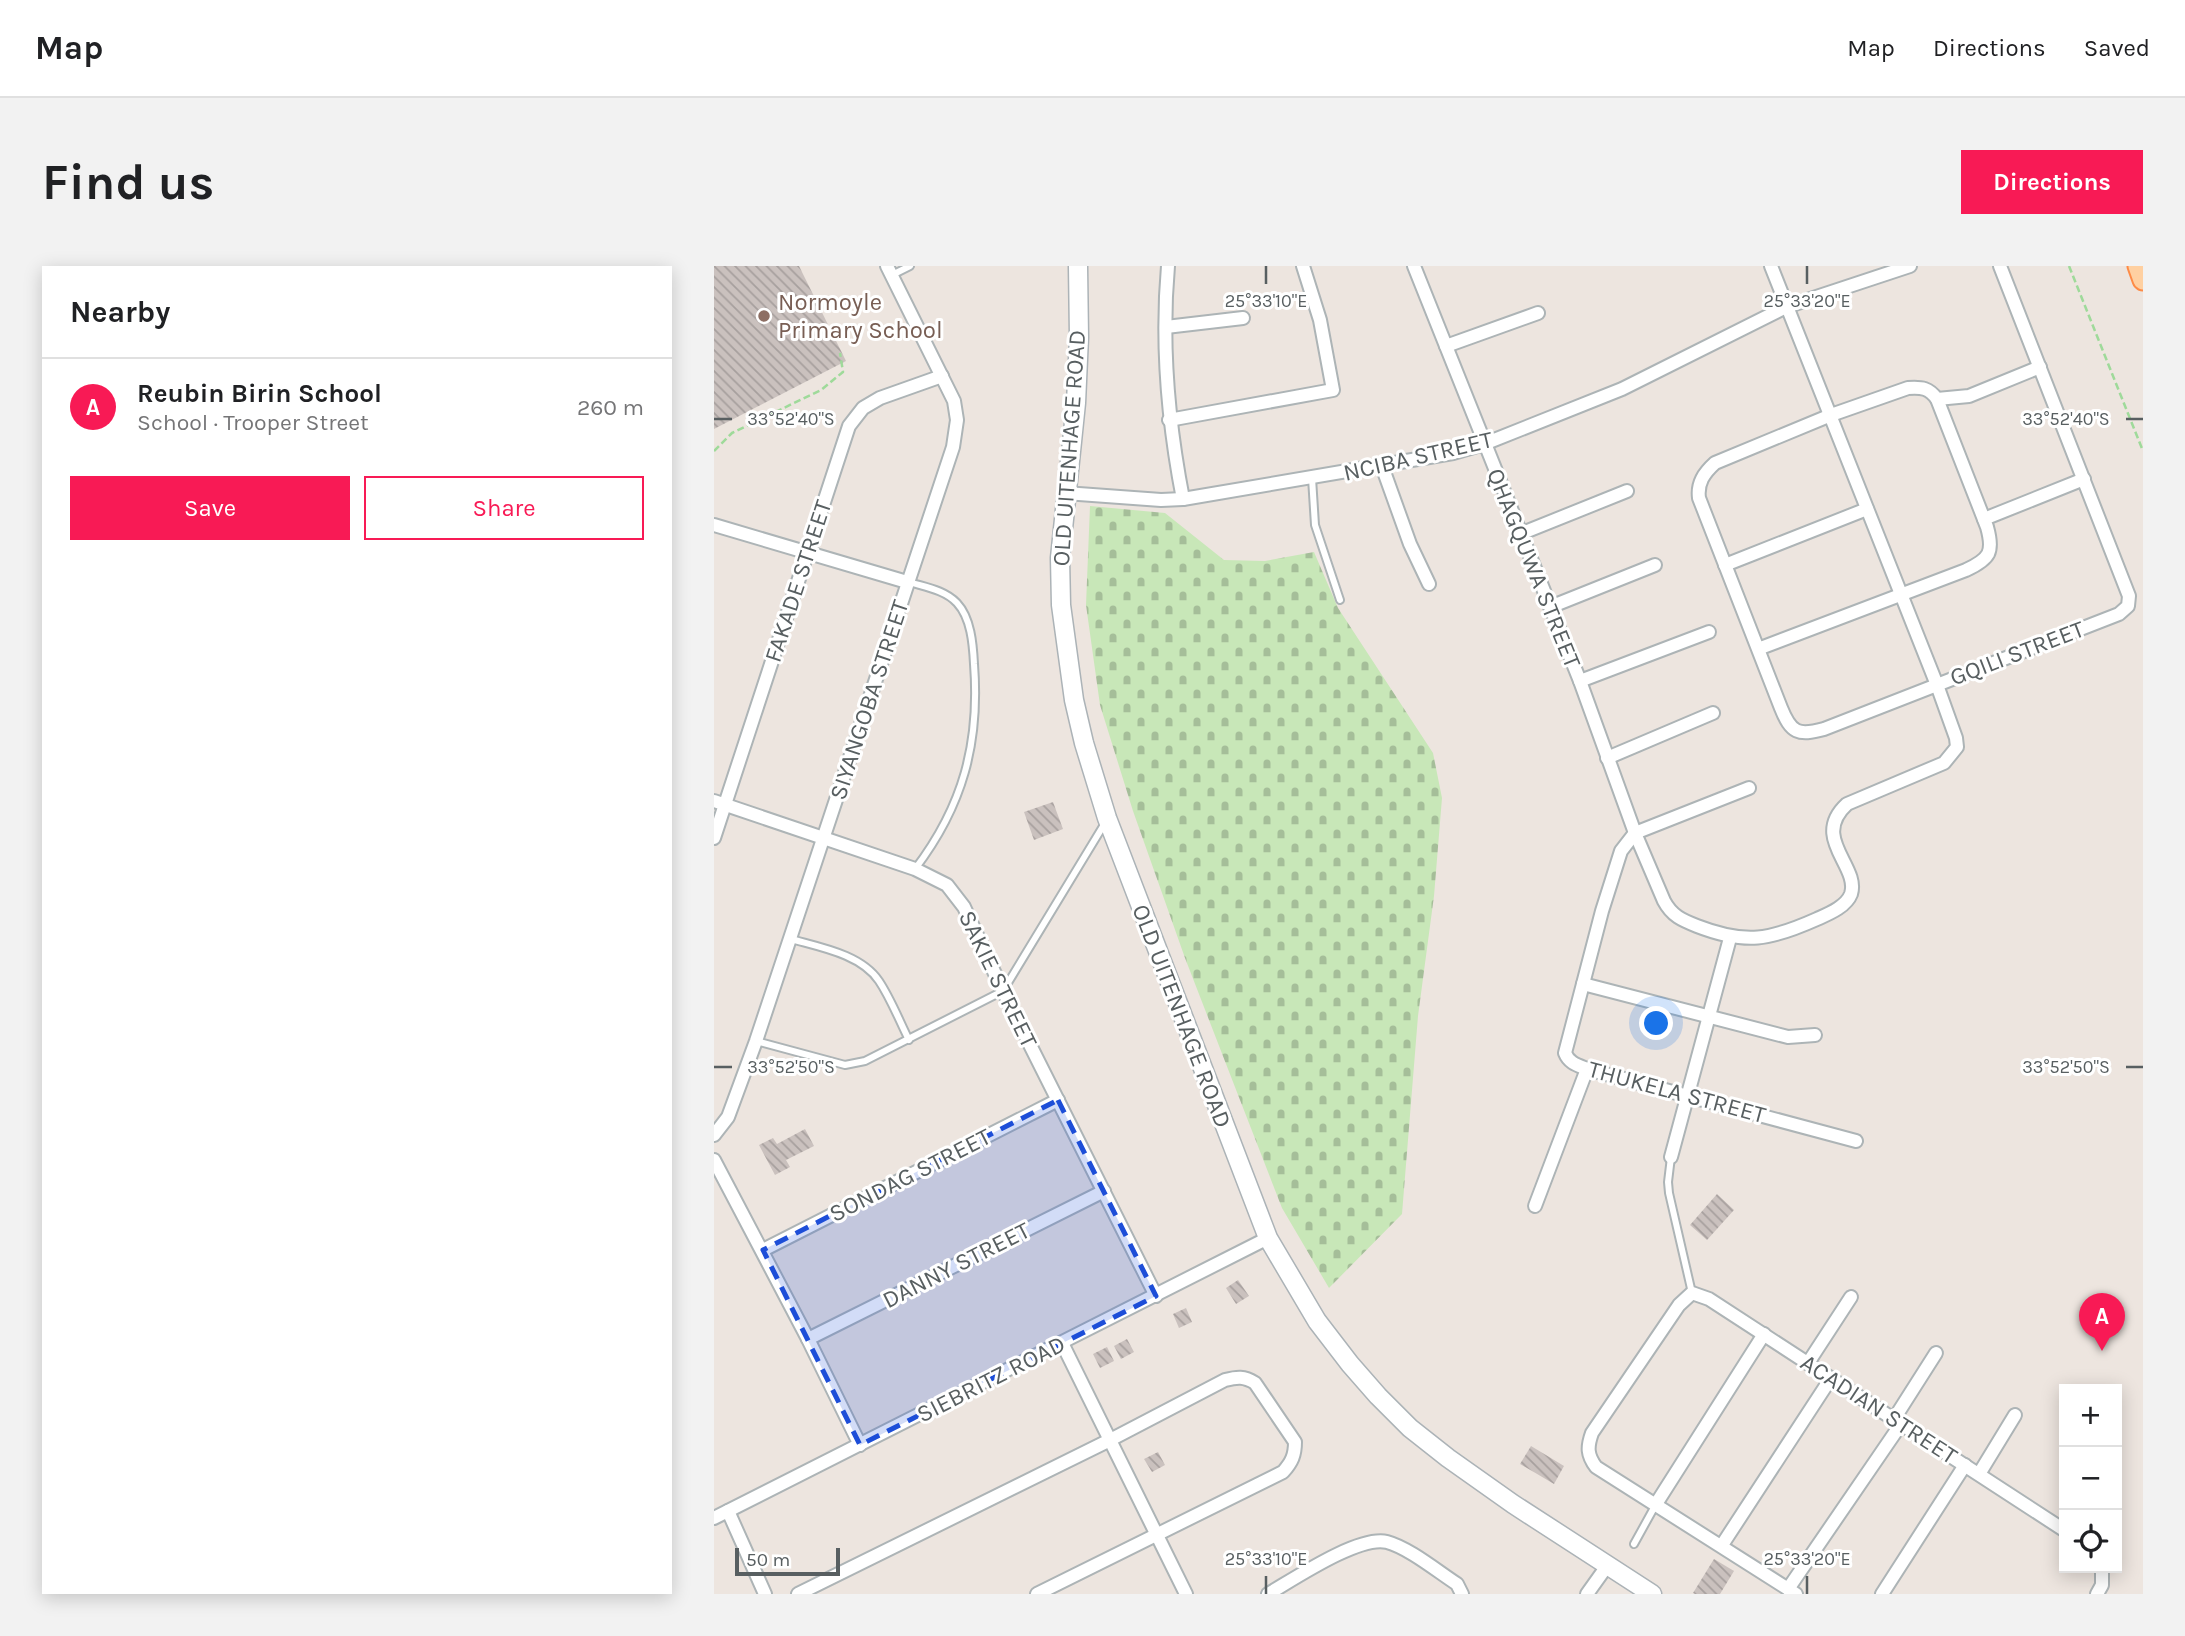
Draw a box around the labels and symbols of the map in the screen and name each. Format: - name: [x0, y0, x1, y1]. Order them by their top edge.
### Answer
- place label: Normoyle Primary School: [778, 288, 943, 344]
- text: 25°33'10"E: [1225, 290, 1307, 312]
- text: 25°33'20"E: [1763, 290, 1851, 312]
- marker: Normoyle Primary School: [756, 308, 772, 324]
- street label: OLD UITENHAGE ROAD: [1047, 329, 1091, 567]
- text: 33°52'40"S: [747, 408, 835, 430]
- text: 33°52'40"S: [2022, 408, 2110, 430]
- street label: NCIBA STREET: [1341, 425, 1495, 487]
- street label: QHAGQUWA STREET: [1481, 464, 1587, 672]
- street label: FAKADE STREET: [759, 496, 837, 666]
- street label: SIYANGOBA STREET: [823, 597, 915, 803]
- street label: GQILI STREET: [1946, 615, 2088, 691]
- street label: OLD UITENHAGE ROAD: [1126, 900, 1238, 1132]
- street label: SAKIE STREET: [953, 906, 1043, 1052]
- your location: [1639, 1006, 1673, 1040]
- street label: THUKELA STREET: [1585, 1055, 1769, 1129]
- text: 33°52'50"S: [747, 1056, 835, 1078]
- text: 33°52'50"S: [2022, 1056, 2110, 1078]
- street label: SONDAG STREET: [825, 1122, 995, 1228]
- street label: DANNY STREET: [878, 1216, 1034, 1314]
- pin: A: [2079, 1293, 2125, 1351]
- street label: SIEBRITZ ROAD: [912, 1330, 1070, 1428]
- street label: ACADIAN STREET: [1795, 1348, 1963, 1470]
- scale bar: [735, 1545, 840, 1577]
- text: 25°33'10"E: [1225, 1548, 1307, 1570]
- text: 25°33'20"E: [1763, 1548, 1851, 1570]

